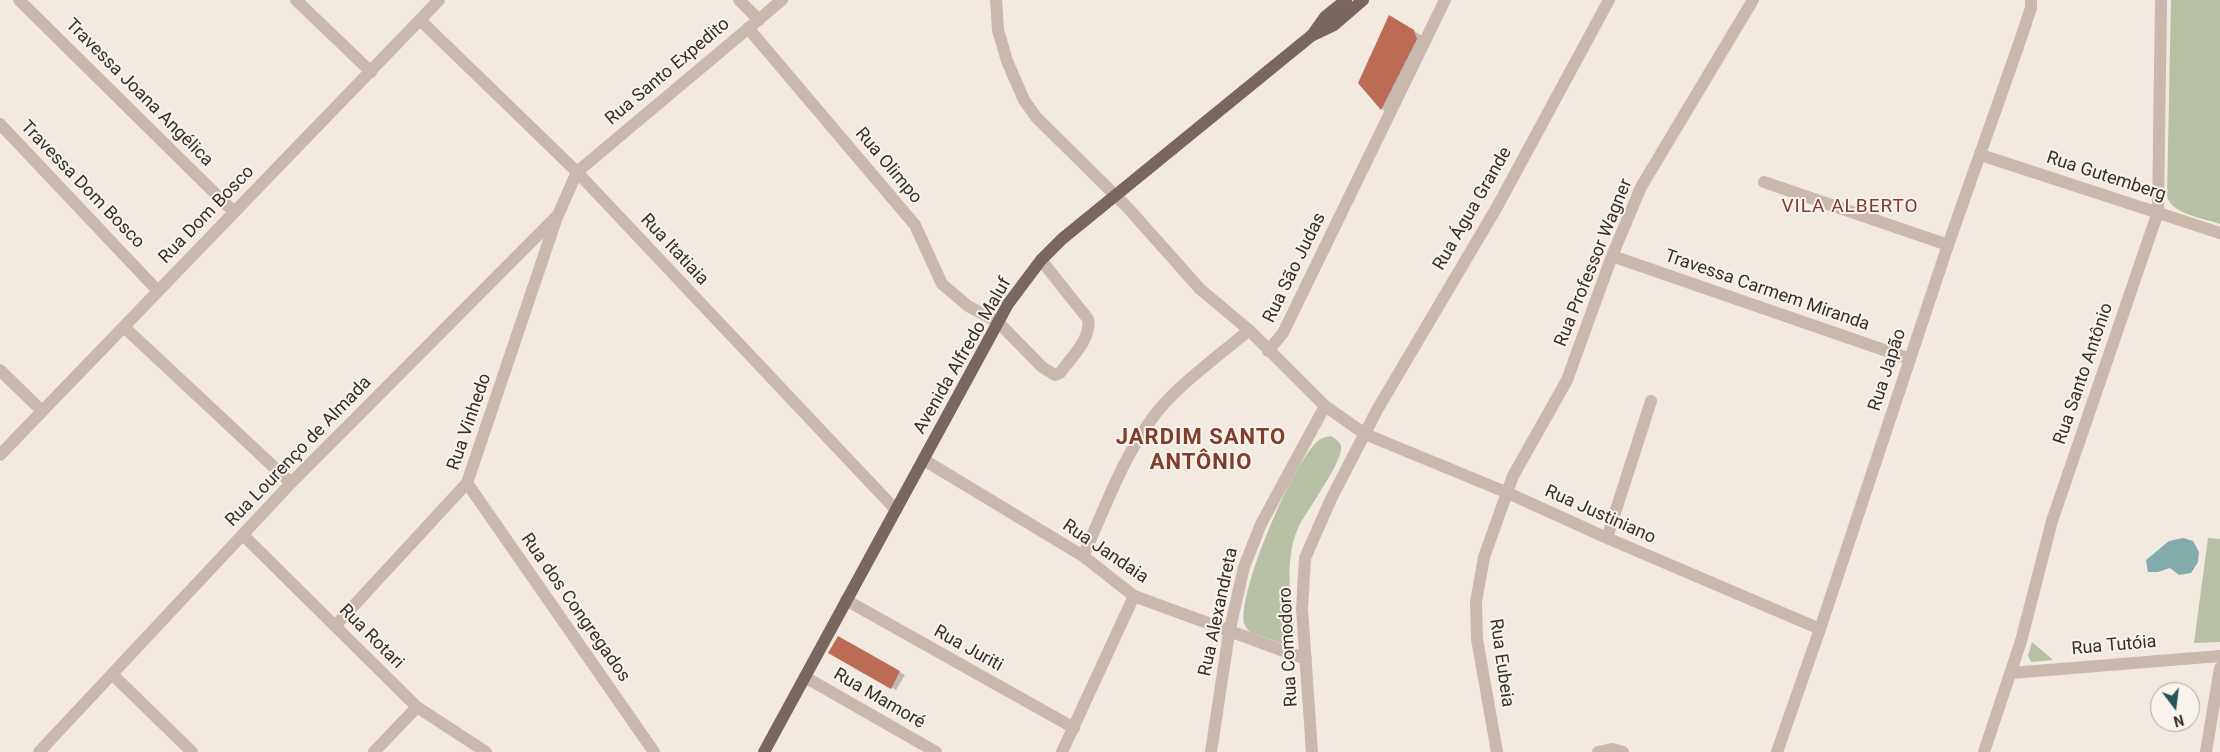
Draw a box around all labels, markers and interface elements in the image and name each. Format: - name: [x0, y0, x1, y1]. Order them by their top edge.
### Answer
- street label: Rua Santo Expedito: [602, 14, 734, 130]
- street label: Travessa Joana Angélica: [61, 15, 217, 171]
- street label: Travessa Dom Bosco: [15, 117, 149, 253]
- street label: Rua Olimpo: [850, 124, 926, 208]
- street label: Rua Água Grande: [1429, 144, 1517, 274]
- street label: Rua Gutemberg: [2044, 148, 2168, 206]
- street label: Rua Dom Bosco: [155, 161, 259, 269]
- street label: Rua Professor Wagner: [1550, 176, 1638, 350]
- district label: VILA ALBERTO: [1780, 196, 1920, 218]
- street label: Rua Itatiaia: [635, 210, 713, 290]
- street label: Rua São Judas: [1259, 210, 1331, 326]
- street label: Travessa Carmem Miranda: [1662, 246, 1872, 336]
- street label: Avenida Alfredo Maluf: [909, 274, 1017, 438]
- street label: Rua Santo Antônio: [2050, 300, 2118, 448]
- street label: Rua Japão: [1865, 326, 1911, 414]
- street label: Rua Vinhedo: [443, 371, 497, 473]
- street label: Rua Lourenço de Almada: [222, 372, 376, 532]
- district label: JARDIM SANTO ANTÔNIO: [1114, 425, 1288, 476]
- street label: Rua Justiniano: [1541, 481, 1659, 549]
- street label: Rua Jandaia: [1058, 515, 1152, 589]
- street label: Rua dos Congregados: [516, 529, 634, 687]
- street label: Rua Alexandreta: [1195, 546, 1243, 678]
- street label: Rua Comodoro: [1275, 587, 1303, 707]
- street label: Rua Rotari: [334, 600, 408, 674]
- street label: Rua Eubeia: [1484, 617, 1518, 709]
- street label: Rua Juriti: [930, 621, 1006, 677]
- street label: Rua Tutóia: [2071, 632, 2157, 660]
- street label: Rua Mamoré: [829, 664, 929, 734]
- north arrow: [2150, 682, 2200, 732]
- text: N: [2172, 712, 2185, 730]

